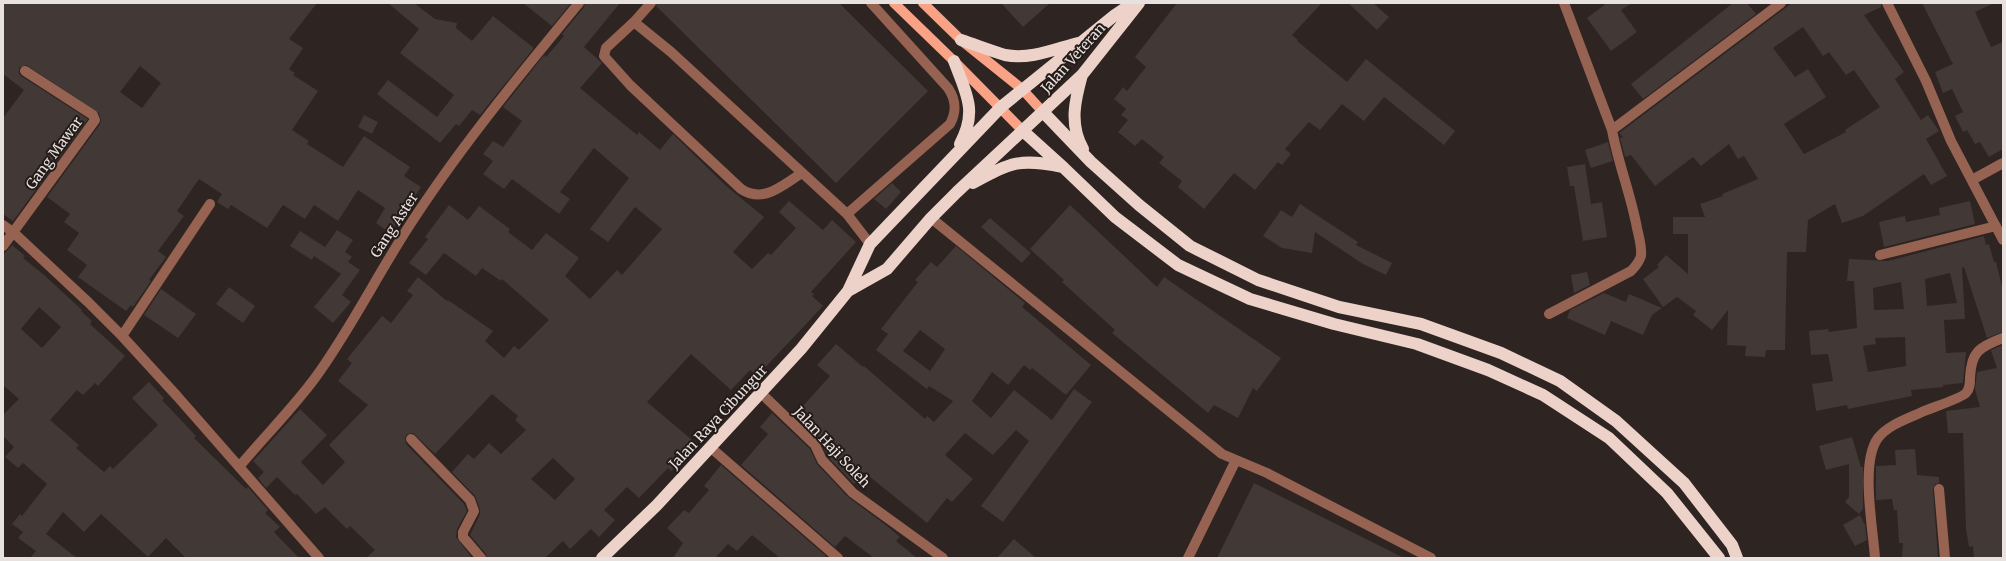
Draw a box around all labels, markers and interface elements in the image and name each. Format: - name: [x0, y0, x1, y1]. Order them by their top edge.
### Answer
- street label: Jalan Veteran: [1036, 19, 1109, 97]
- street label: Gang Mawar: [22, 113, 86, 193]
- street label: Gang Aster: [366, 189, 422, 261]
- street label: Jalan Raya Cibungur: [664, 361, 771, 474]
- street label: Jalan Haji Soleh: [789, 402, 874, 491]

